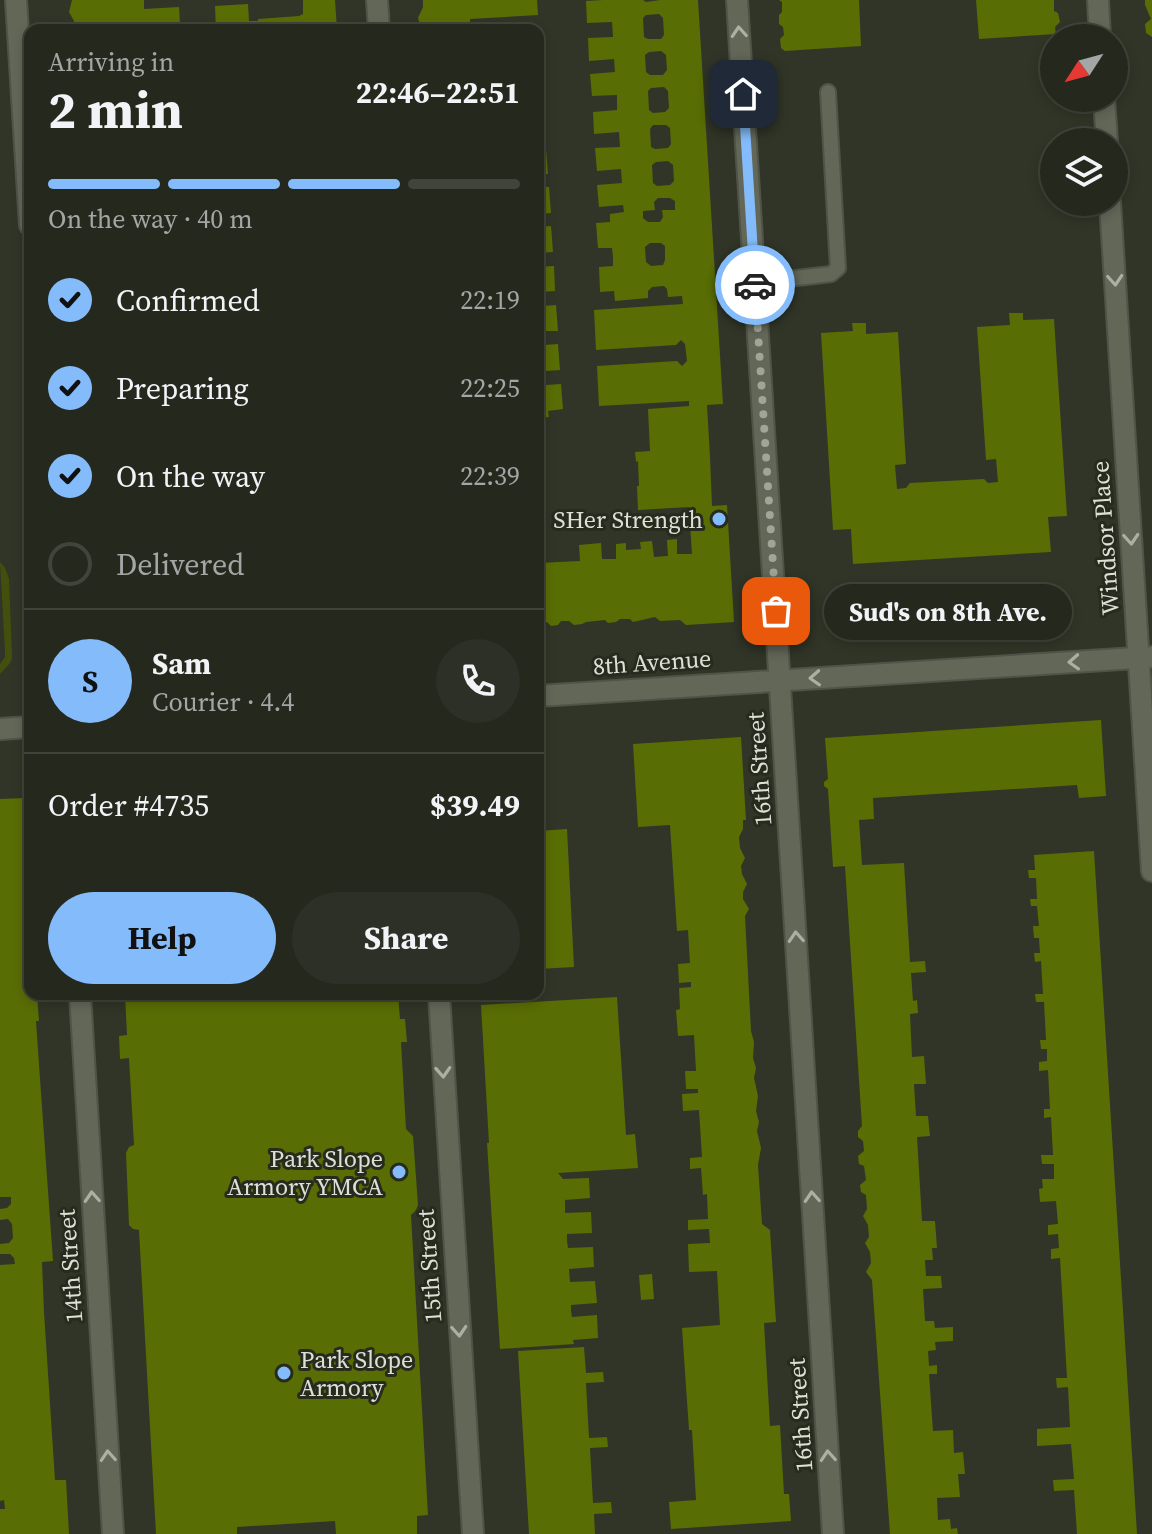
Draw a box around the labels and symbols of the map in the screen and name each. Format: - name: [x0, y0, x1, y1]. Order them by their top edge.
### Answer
- north arrow: [1040, 24, 1128, 112]
- one-way arrow: [731, 25, 748, 38]
- pin: [709, 60, 777, 128]
- courier: [715, 245, 795, 325]
- one-way arrow: [1106, 274, 1123, 287]
- street label: Windsor Place: [1083, 460, 1127, 616]
- place label: SHer Strength: [553, 503, 703, 536]
- marker: SHer Strength: [710, 510, 728, 528]
- one-way arrow: [1123, 533, 1140, 546]
- pin: [742, 577, 810, 645]
- callout: Sud's on 8th Ave.: [824, 583, 1072, 639]
- street label: 8th Avenue: [592, 641, 712, 683]
- one-way arrow: [1067, 653, 1080, 670]
- one-way arrow: [808, 669, 821, 686]
- street label: 16th Street: [739, 711, 779, 827]
- one-way arrow: [788, 930, 805, 943]
- one-way arrow: [435, 1066, 452, 1079]
- place label: Park Slope Armory YMCA: [227, 1142, 383, 1203]
- marker: Park Slope Armory YMCA: [390, 1163, 408, 1181]
- one-way arrow: [84, 1190, 101, 1203]
- one-way arrow: [804, 1190, 821, 1203]
- street label: 14th Street: [50, 1208, 90, 1324]
- street label: 15th Street: [409, 1208, 449, 1324]
- one-way arrow: [451, 1325, 468, 1338]
- place label: Park Slope Armory: [300, 1343, 413, 1404]
- street label: 16th Street: [780, 1357, 820, 1473]
- marker: Park Slope Armory: [275, 1364, 293, 1382]
- one-way arrow: [100, 1449, 117, 1462]
- one-way arrow: [820, 1449, 837, 1462]

